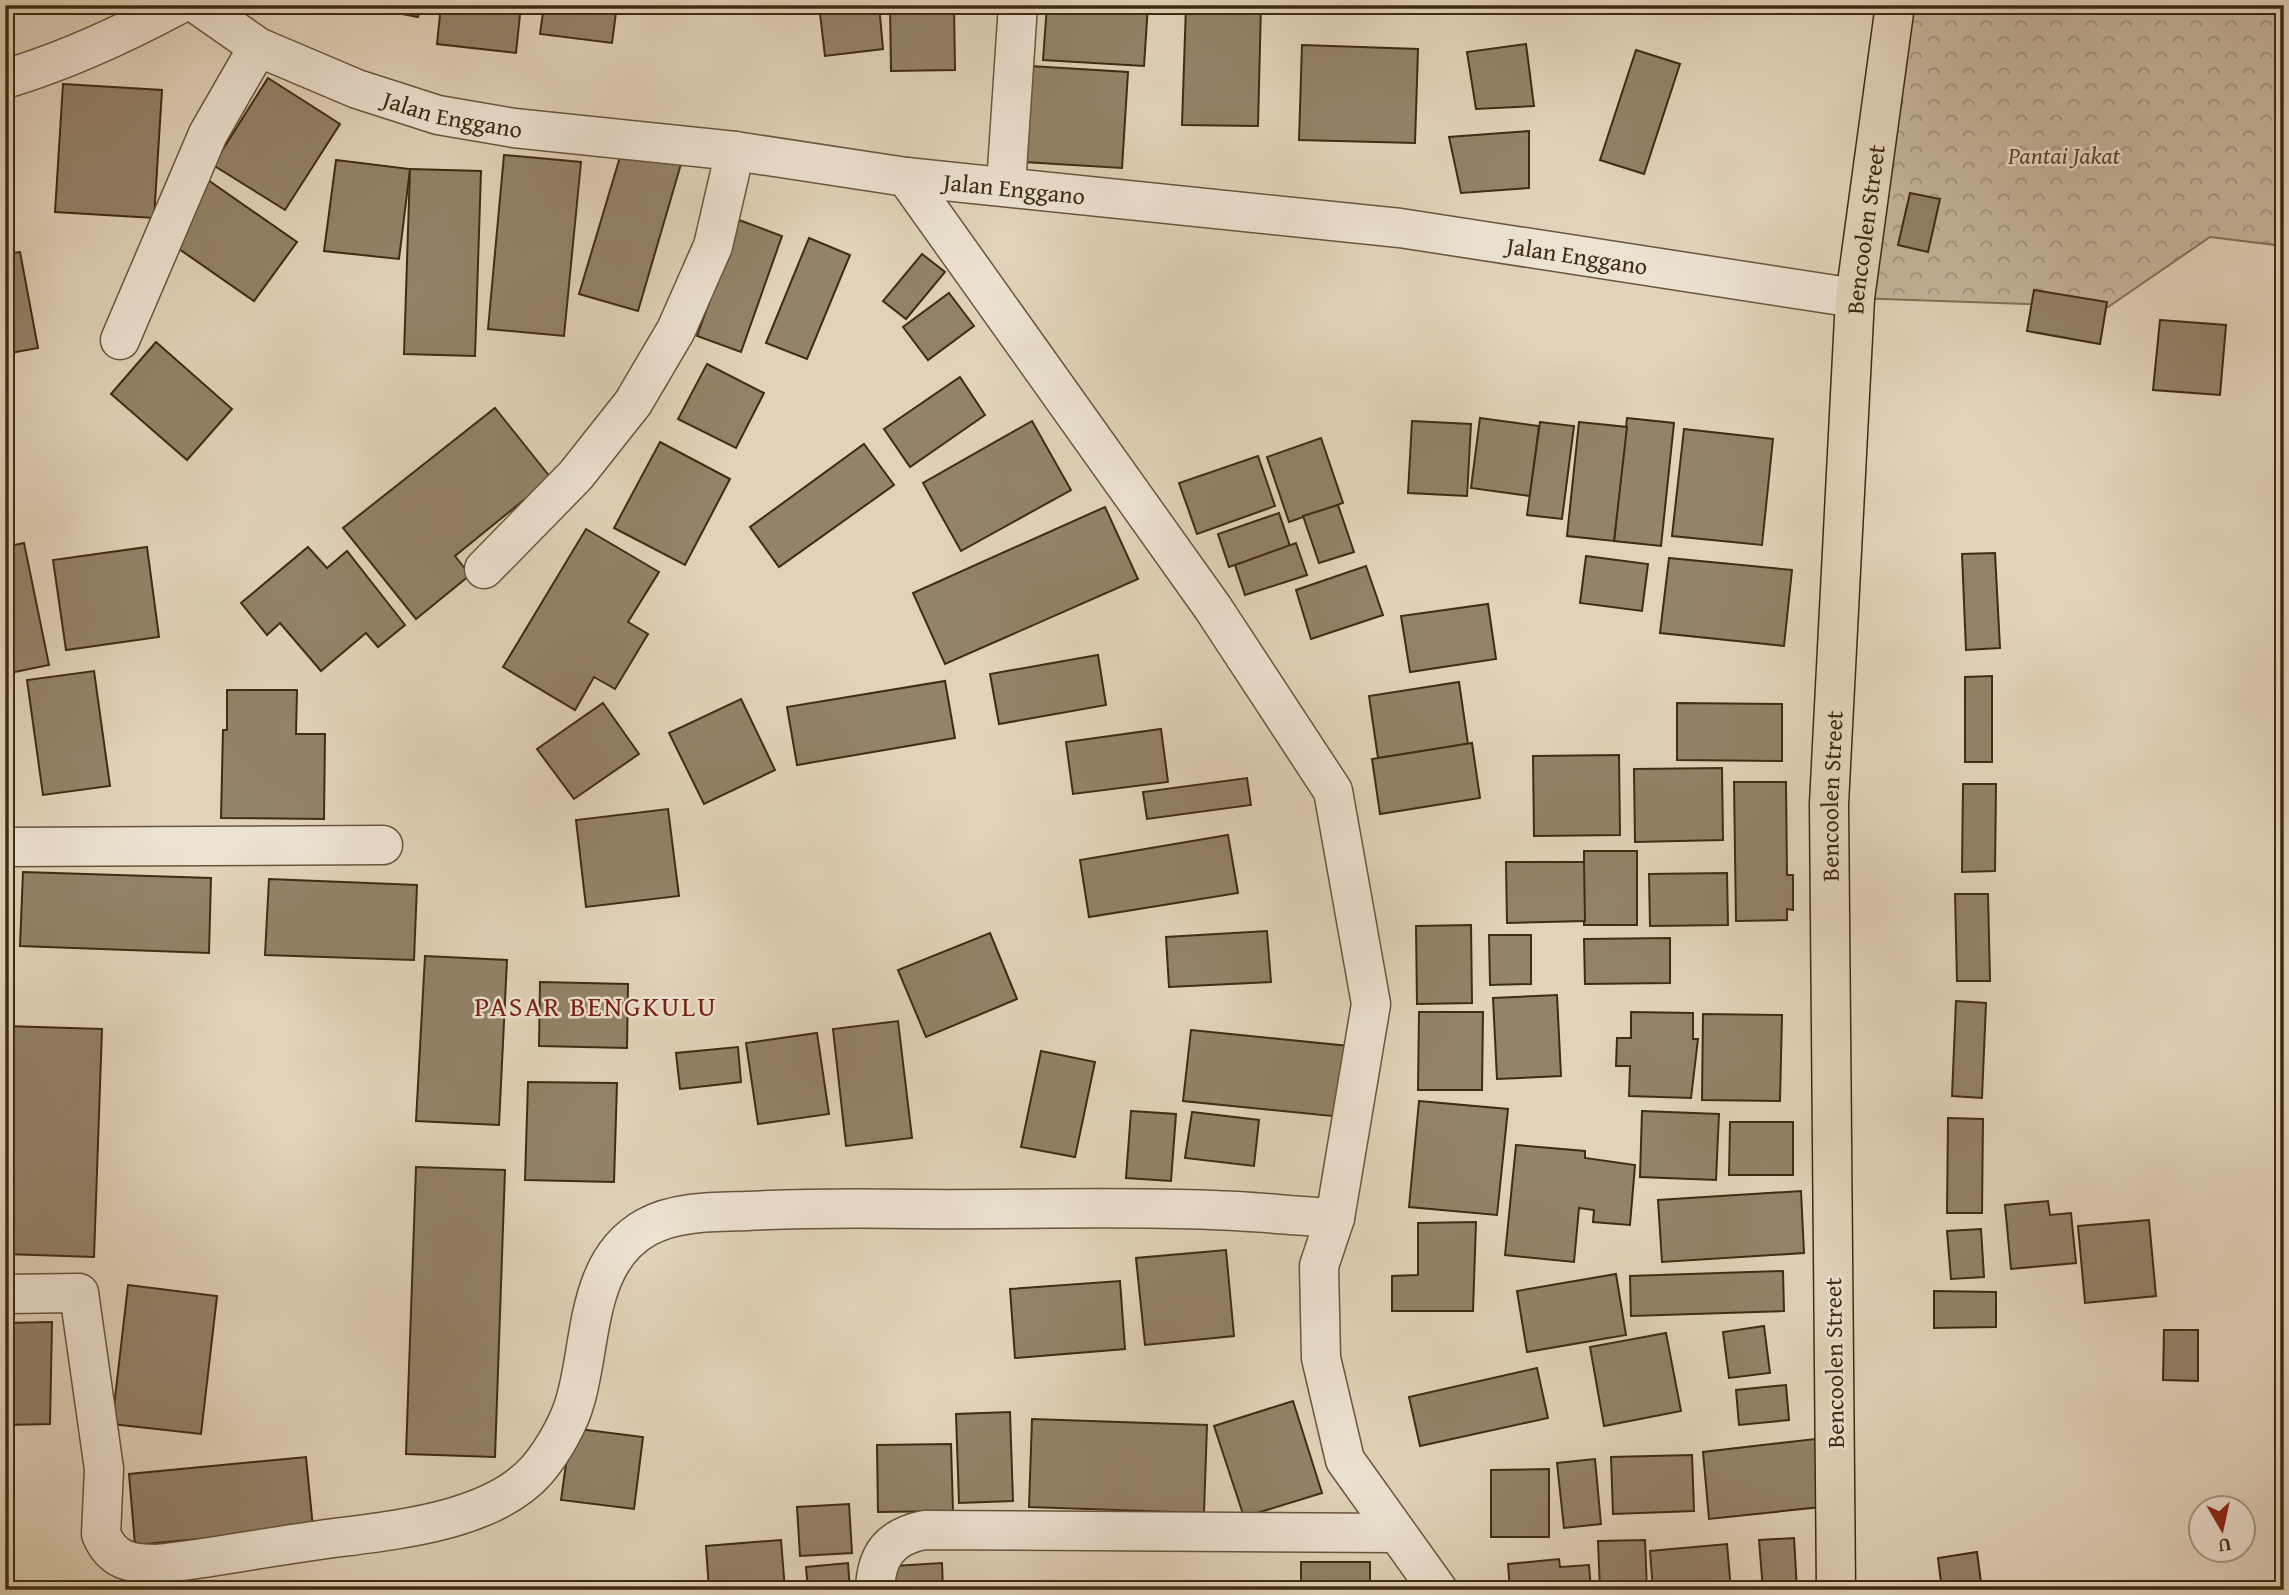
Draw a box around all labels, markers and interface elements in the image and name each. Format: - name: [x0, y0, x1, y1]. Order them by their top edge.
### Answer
- street label: Jalan Enggano: [375, 80, 524, 146]
- park label: Pantai Jakat: [2007, 138, 2120, 173]
- street label: Bencoolen Street: [1837, 142, 1893, 315]
- street label: Jalan Enggano: [939, 163, 1087, 213]
- street label: Jalan Enggano: [1501, 227, 1650, 283]
- street label: Bencoolen Street: [1811, 709, 1851, 882]
- district label: PASAR BENGKULU: [474, 985, 718, 1026]
- street label: Bencoolen Street: [1815, 1277, 1853, 1449]
- north arrow: [2188, 1494, 2258, 1564]
- text: U: [2216, 1531, 2233, 1561]

